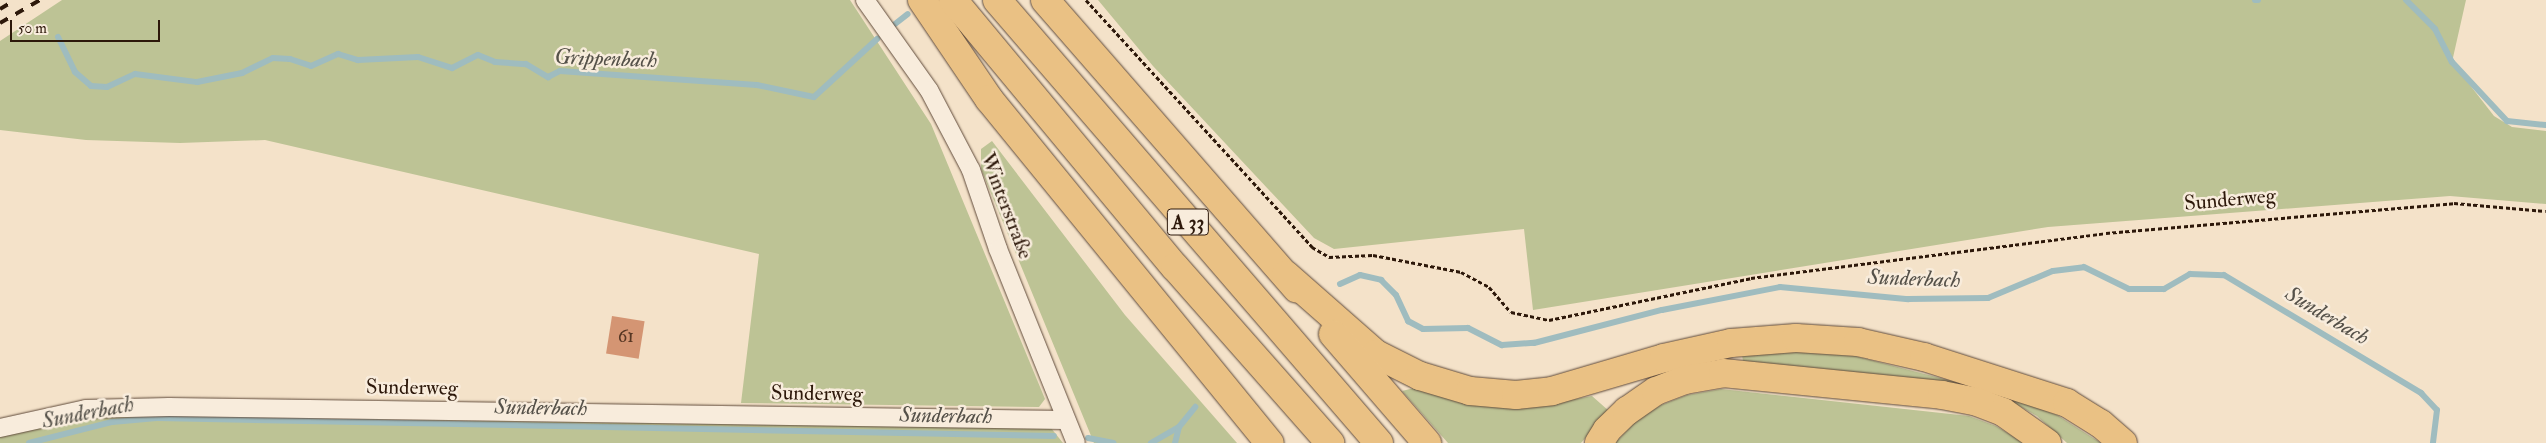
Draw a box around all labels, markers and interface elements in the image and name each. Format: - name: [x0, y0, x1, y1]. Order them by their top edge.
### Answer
- scale bar: [12, 10, 162, 42]
- text: 50 m: [18, 19, 47, 38]
- water label: Grippenbach: [554, 44, 658, 74]
- street label: Winterstraße: [974, 149, 1038, 263]
- street label: Sunderweg: [2183, 183, 2277, 217]
- road number: A 33: [1167, 204, 1209, 240]
- water label: Sunderbach: [1867, 264, 1961, 294]
- water label: Sunderbach: [2280, 281, 2374, 351]
- house number: 61: [618, 326, 634, 348]
- street label: Sunderweg: [366, 375, 458, 401]
- street label: Sunderweg: [771, 381, 863, 407]
- water label: Sunderbach: [40, 391, 136, 435]
- water label: Sunderbach: [494, 394, 588, 422]
- water label: Sunderbach: [899, 402, 993, 430]

